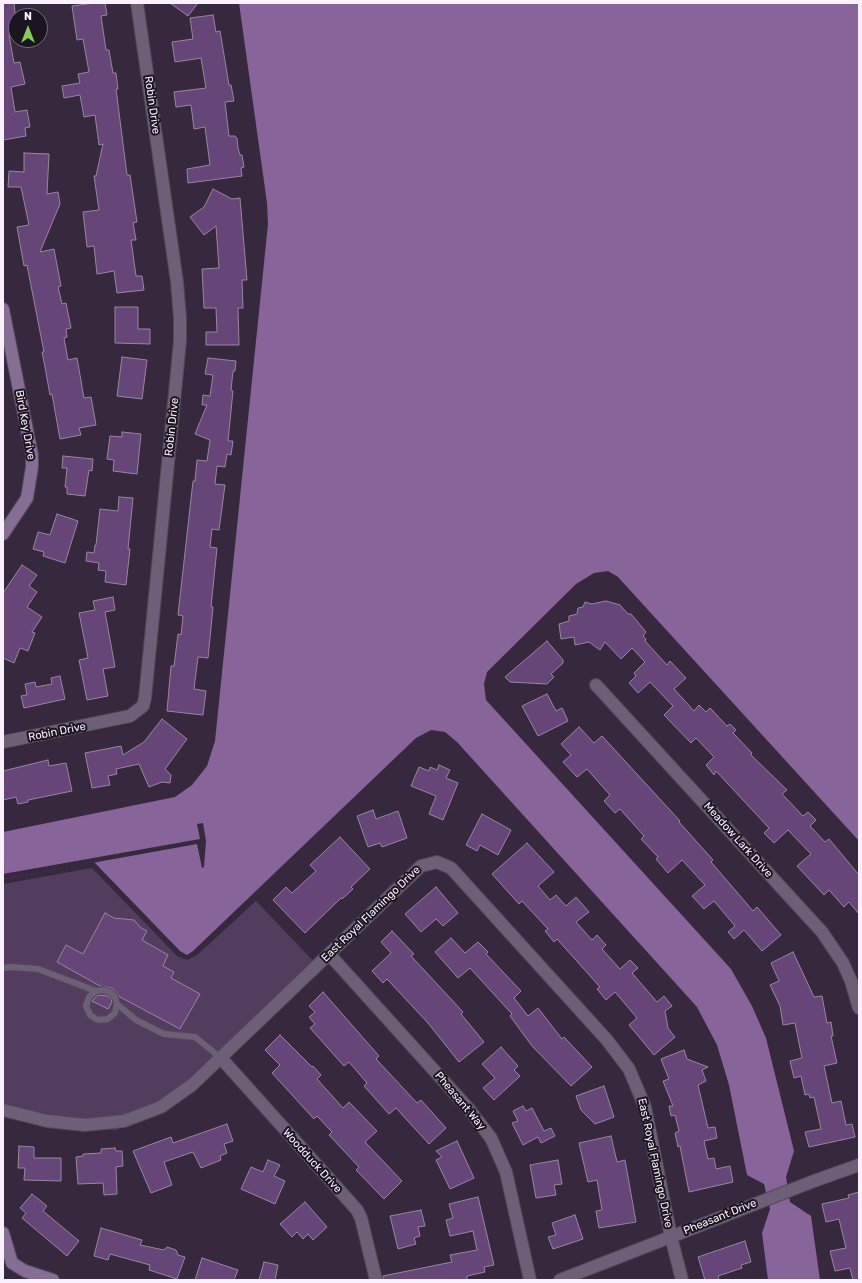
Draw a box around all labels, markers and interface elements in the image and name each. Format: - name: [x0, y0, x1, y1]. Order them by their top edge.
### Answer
- north arrow: [8, 8, 48, 48]
- text: N: [24, 10, 32, 23]
- street label: Robin Drive: [141, 75, 163, 135]
- street label: Bird Key Drive: [12, 389, 38, 461]
- street label: Robin Drive: [162, 397, 182, 457]
- street label: Robin Drive: [27, 720, 87, 744]
- street label: Meadow Lark Drive: [701, 800, 775, 880]
- street label: East Royal Flamingo Drive: [319, 863, 423, 965]
- street label: Pheasant Way: [432, 1069, 488, 1133]
- street label: East Royal Flamingo Drive: [635, 1097, 675, 1229]
- street label: Woodduck Drive: [280, 1126, 344, 1196]
- street label: Pheasant Drive: [681, 1196, 759, 1238]

